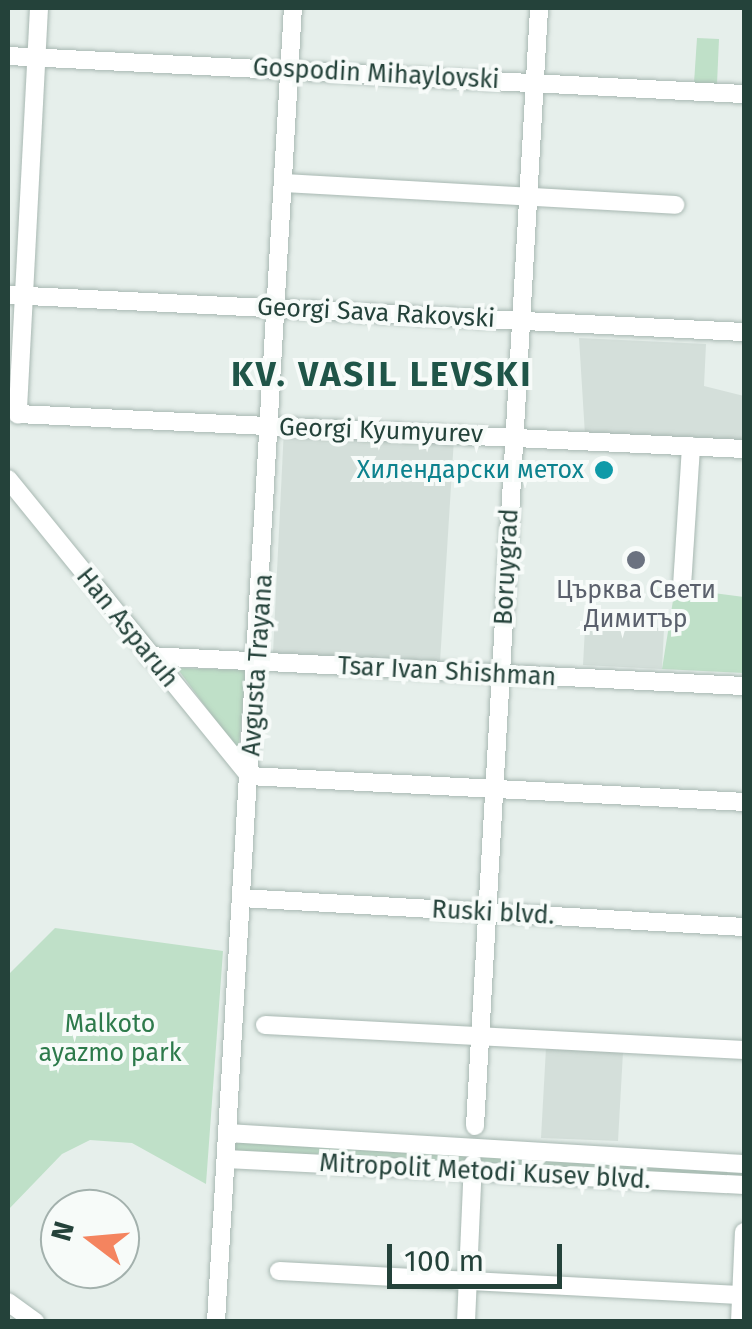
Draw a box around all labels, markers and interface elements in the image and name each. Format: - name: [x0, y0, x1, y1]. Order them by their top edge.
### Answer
- street label: Gospodin Mihaylovski: [252, 53, 500, 95]
- street label: Georgi Sava Rakovski: [256, 292, 496, 334]
- district label: KV. VASIL LEVSKI: [231, 353, 533, 395]
- street label: Georgi Kyumyurev: [278, 412, 484, 450]
- place label: Хилендарски метох: [357, 455, 584, 485]
- marker: Хилендарски метох: [593, 459, 615, 481]
- street label: Boruygrad: [489, 508, 525, 626]
- marker: Църква Свети Димитър: [625, 549, 647, 571]
- street label: Han Asparuh: [70, 562, 184, 694]
- street label: Avgusta Trayana: [237, 573, 279, 757]
- place label: Църква Свети Димитър: [556, 576, 716, 635]
- street label: Tsar Ivan Shishman: [337, 651, 557, 693]
- street label: Ruski blvd.: [431, 895, 555, 931]
- park label: Malkoto ayazmo park: [39, 1010, 181, 1069]
- street label: Mitropolit Metodi Kusev blvd.: [319, 1148, 651, 1196]
- north arrow: [40, 1189, 140, 1289]
- text: N: [44, 1218, 81, 1245]
- scale bar: [392, 1224, 567, 1286]
- text: 100 m: [404, 1243, 484, 1279]

